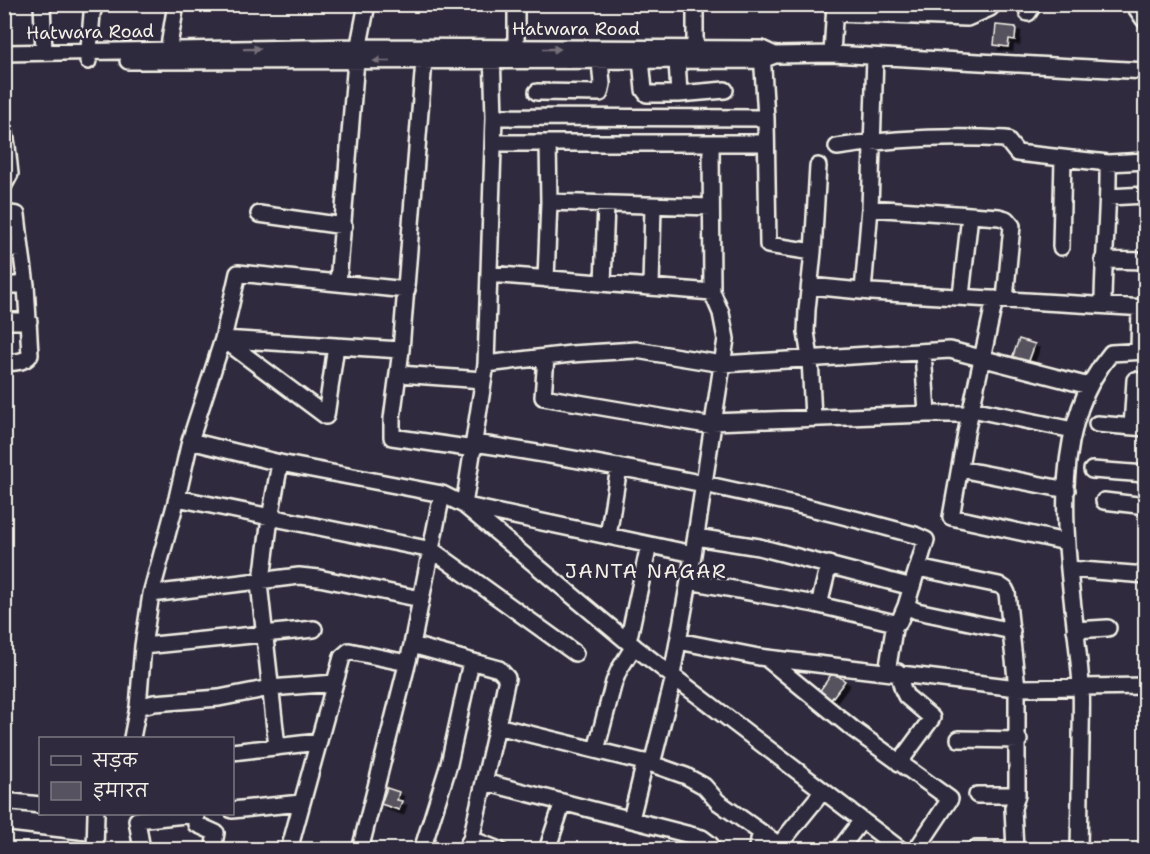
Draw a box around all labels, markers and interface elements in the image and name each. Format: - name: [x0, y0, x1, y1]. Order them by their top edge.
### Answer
- street label: Hatwara Road: [512, 17, 640, 41]
- street label: Hatwara Road: [26, 19, 154, 45]
- one-way arrow: [242, 44, 261, 54]
- one-way arrow: [542, 44, 561, 54]
- one-way arrow: [372, 56, 391, 66]
- district label: JANTA NAGAR: [565, 558, 727, 584]
- legend: [39, 737, 234, 815]
- text: सड़क: [92, 749, 138, 773]
- text: इमारत: [93, 779, 149, 803]

